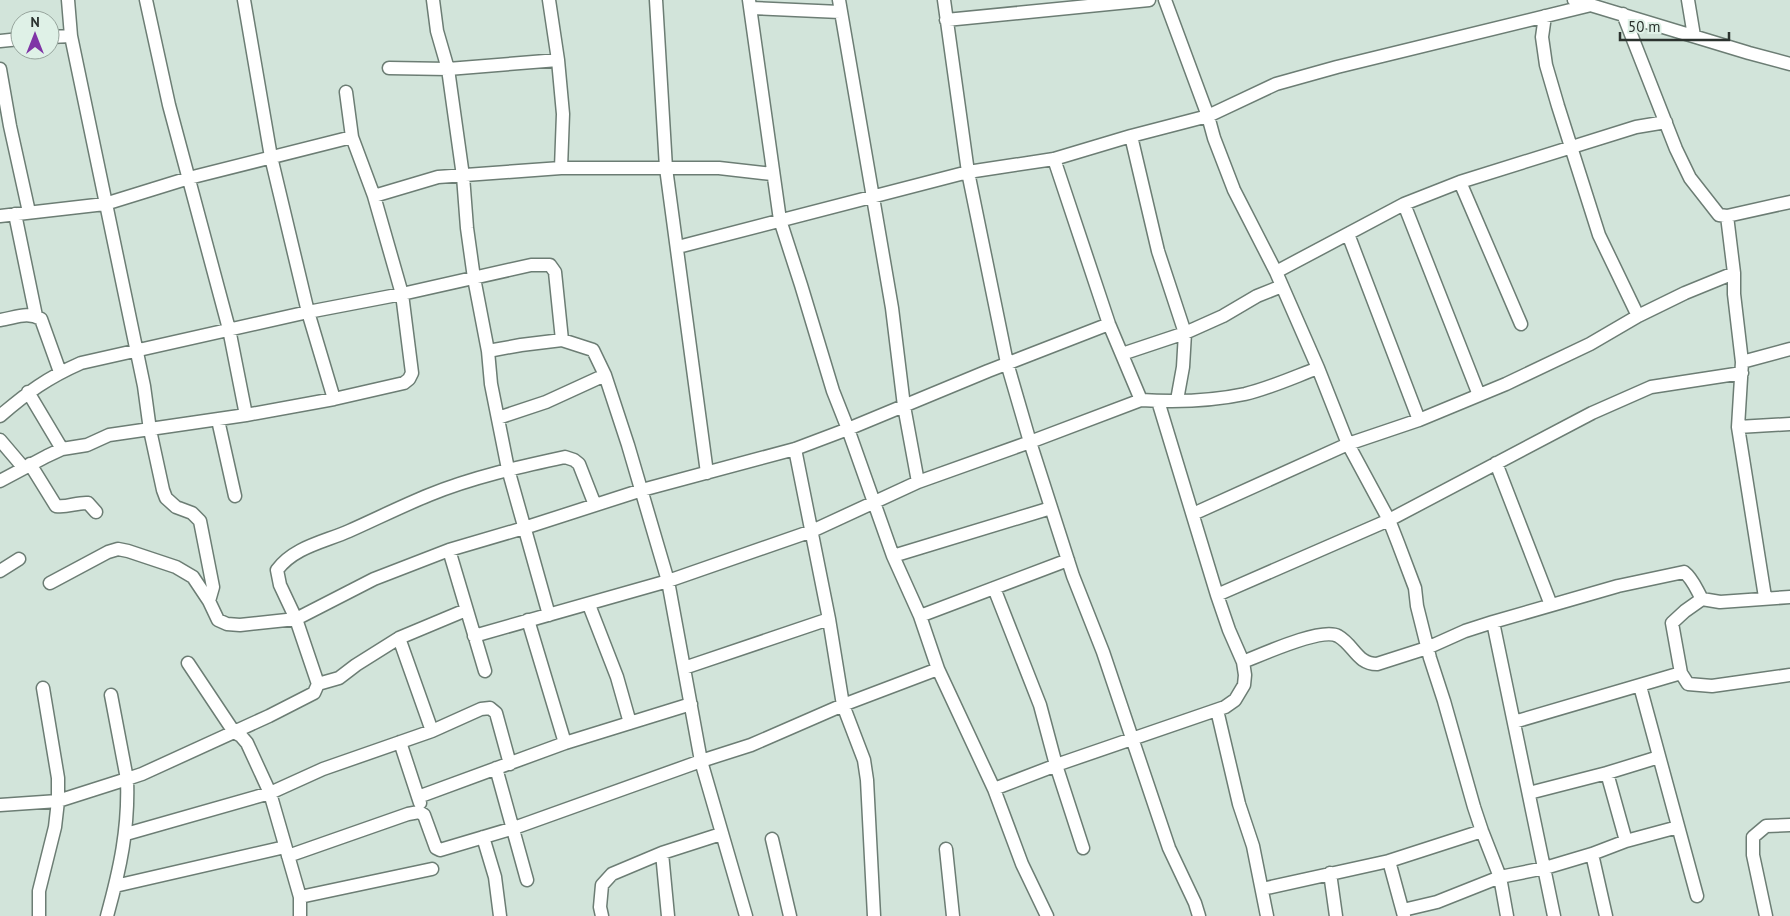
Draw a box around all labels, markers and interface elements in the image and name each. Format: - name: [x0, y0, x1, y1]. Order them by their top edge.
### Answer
- north arrow: [10, 10, 60, 60]
- scale bar: [1620, 10, 1729, 42]
- text: N: [30, 13, 40, 31]
- text: 50 m: [1628, 17, 1661, 36]

